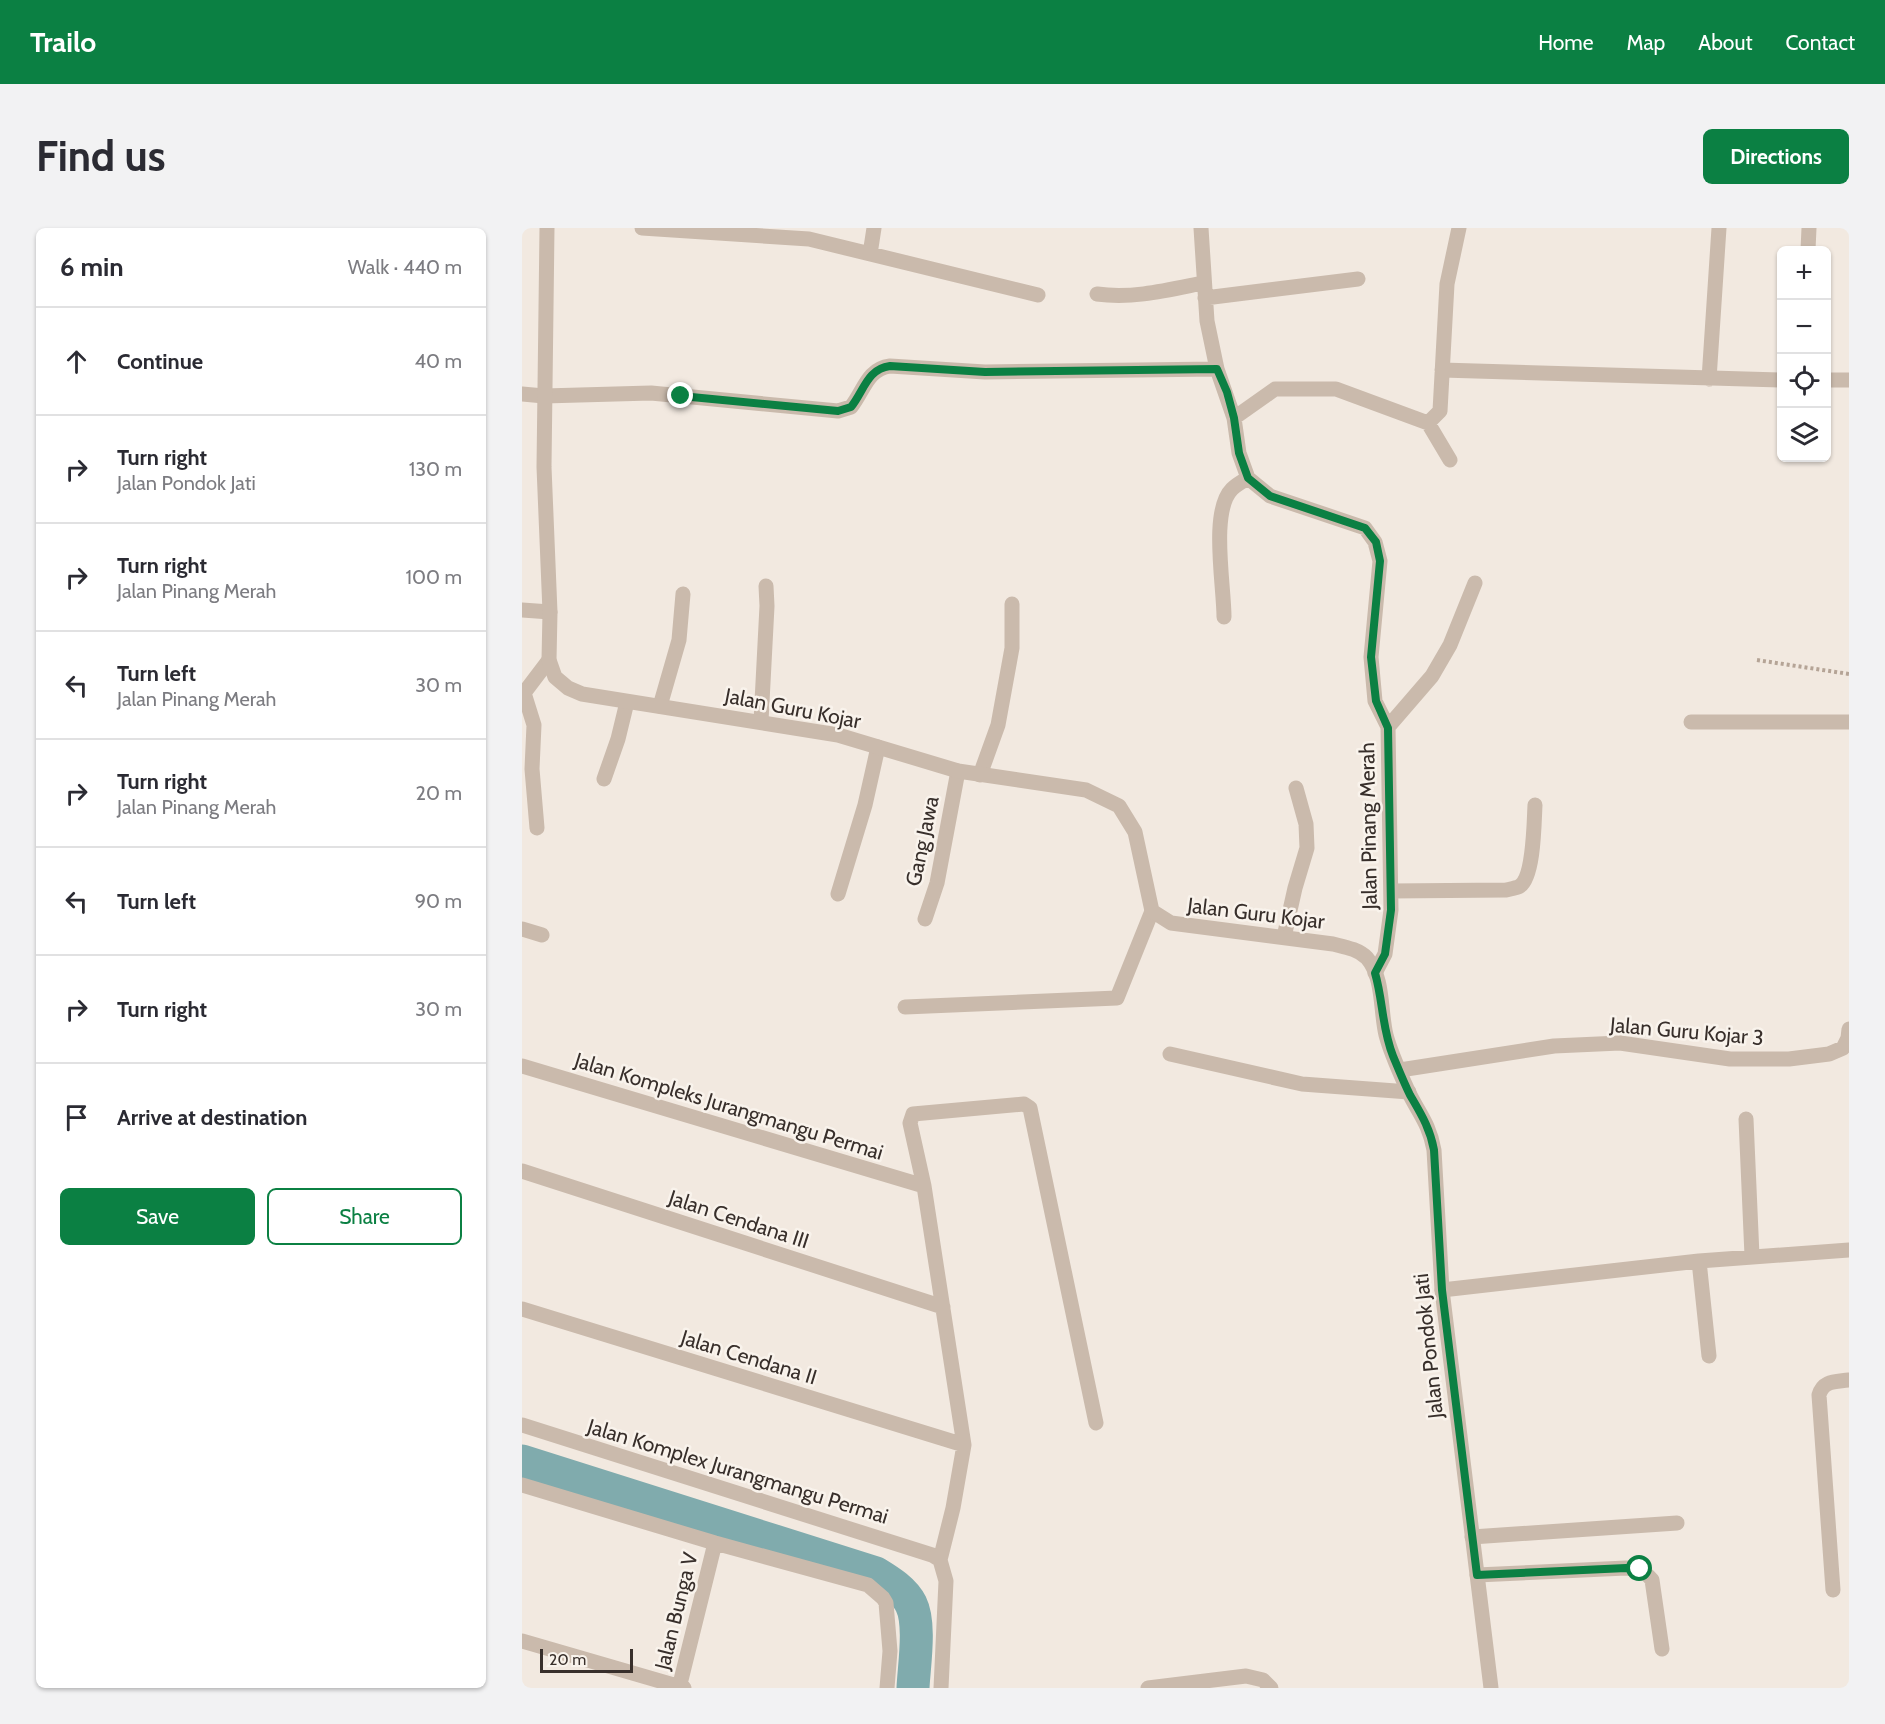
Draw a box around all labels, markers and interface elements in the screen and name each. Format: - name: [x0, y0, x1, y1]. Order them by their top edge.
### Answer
- text: Trailo: [30, 25, 96, 59]
- text: Home: [1538, 30, 1594, 55]
- text: Map: [1627, 30, 1665, 55]
- text: About: [1698, 30, 1752, 55]
- text: Contact: [1785, 30, 1855, 55]
- button: Directions: [1703, 129, 1849, 184]
- text: Find us: [36, 130, 165, 182]
- map controls: [1777, 246, 1831, 462]
- button: +: [1777, 246, 1831, 300]
- text: 6 min: [60, 251, 124, 283]
- text: Walk · 440 m: [348, 255, 462, 279]
- button: −: [1777, 300, 1831, 354]
- icon: ahead: [60, 345, 93, 378]
- text: Continue: [117, 348, 203, 375]
- text: 40 m: [414, 349, 462, 373]
- button: locate: [1777, 354, 1831, 408]
- route end: [667, 382, 693, 408]
- button: layers: [1777, 408, 1831, 462]
- text: Turn right: [117, 444, 207, 471]
- icon: right: [60, 453, 93, 486]
- text: 130 m: [409, 457, 462, 481]
- text: Jalan Pondok Jati: [117, 471, 256, 495]
- text: Turn right: [117, 552, 207, 579]
- icon: right: [60, 561, 93, 594]
- text: 100 m: [406, 565, 462, 589]
- text: Jalan Pinang Merah: [117, 579, 276, 603]
- text: Turn left: [117, 660, 196, 687]
- icon: left: [60, 669, 93, 702]
- text: 30 m: [415, 673, 462, 697]
- street label: Jalan Guru Kojar: [722, 682, 863, 734]
- text: Jalan Pinang Merah: [117, 687, 276, 711]
- street label: Jalan Pinang Merah: [1354, 742, 1382, 911]
- text: Turn right: [117, 768, 207, 795]
- icon: right: [60, 777, 93, 810]
- text: 20 m: [416, 781, 462, 805]
- street label: Gang Jawa: [900, 794, 944, 888]
- text: Jalan Pinang Merah: [117, 795, 276, 819]
- icon: left: [60, 885, 93, 918]
- text: Turn left: [117, 888, 196, 915]
- text: 90 m: [415, 889, 462, 913]
- street label: Jalan Guru Kojar: [1185, 892, 1326, 935]
- icon: right: [60, 993, 93, 1026]
- text: Turn right: [117, 996, 207, 1023]
- text: 30 m: [415, 997, 462, 1021]
- street label: Jalan Guru Kojar 3: [1608, 1012, 1765, 1051]
- street label: Jalan Kompleks Jurangmangu Permai: [571, 1047, 886, 1165]
- icon: arrive: [60, 1101, 93, 1134]
- text: Arrive at destination: [117, 1104, 307, 1131]
- street label: Jalan Cendana III: [665, 1184, 812, 1253]
- button: Save: [60, 1188, 255, 1245]
- button: Share: [267, 1188, 462, 1245]
- street label: Jalan Pondok Jati: [1408, 1272, 1448, 1421]
- street label: Jalan Cendana II: [677, 1324, 820, 1390]
- street label: Jalan Komplex Jurangmangu Permai: [584, 1413, 891, 1529]
- street label: Jalan Bunga V: [649, 1550, 703, 1673]
- route start: [1626, 1555, 1652, 1581]
- scale bar: [540, 1646, 633, 1674]
- text: 20 m: [549, 1650, 586, 1669]

